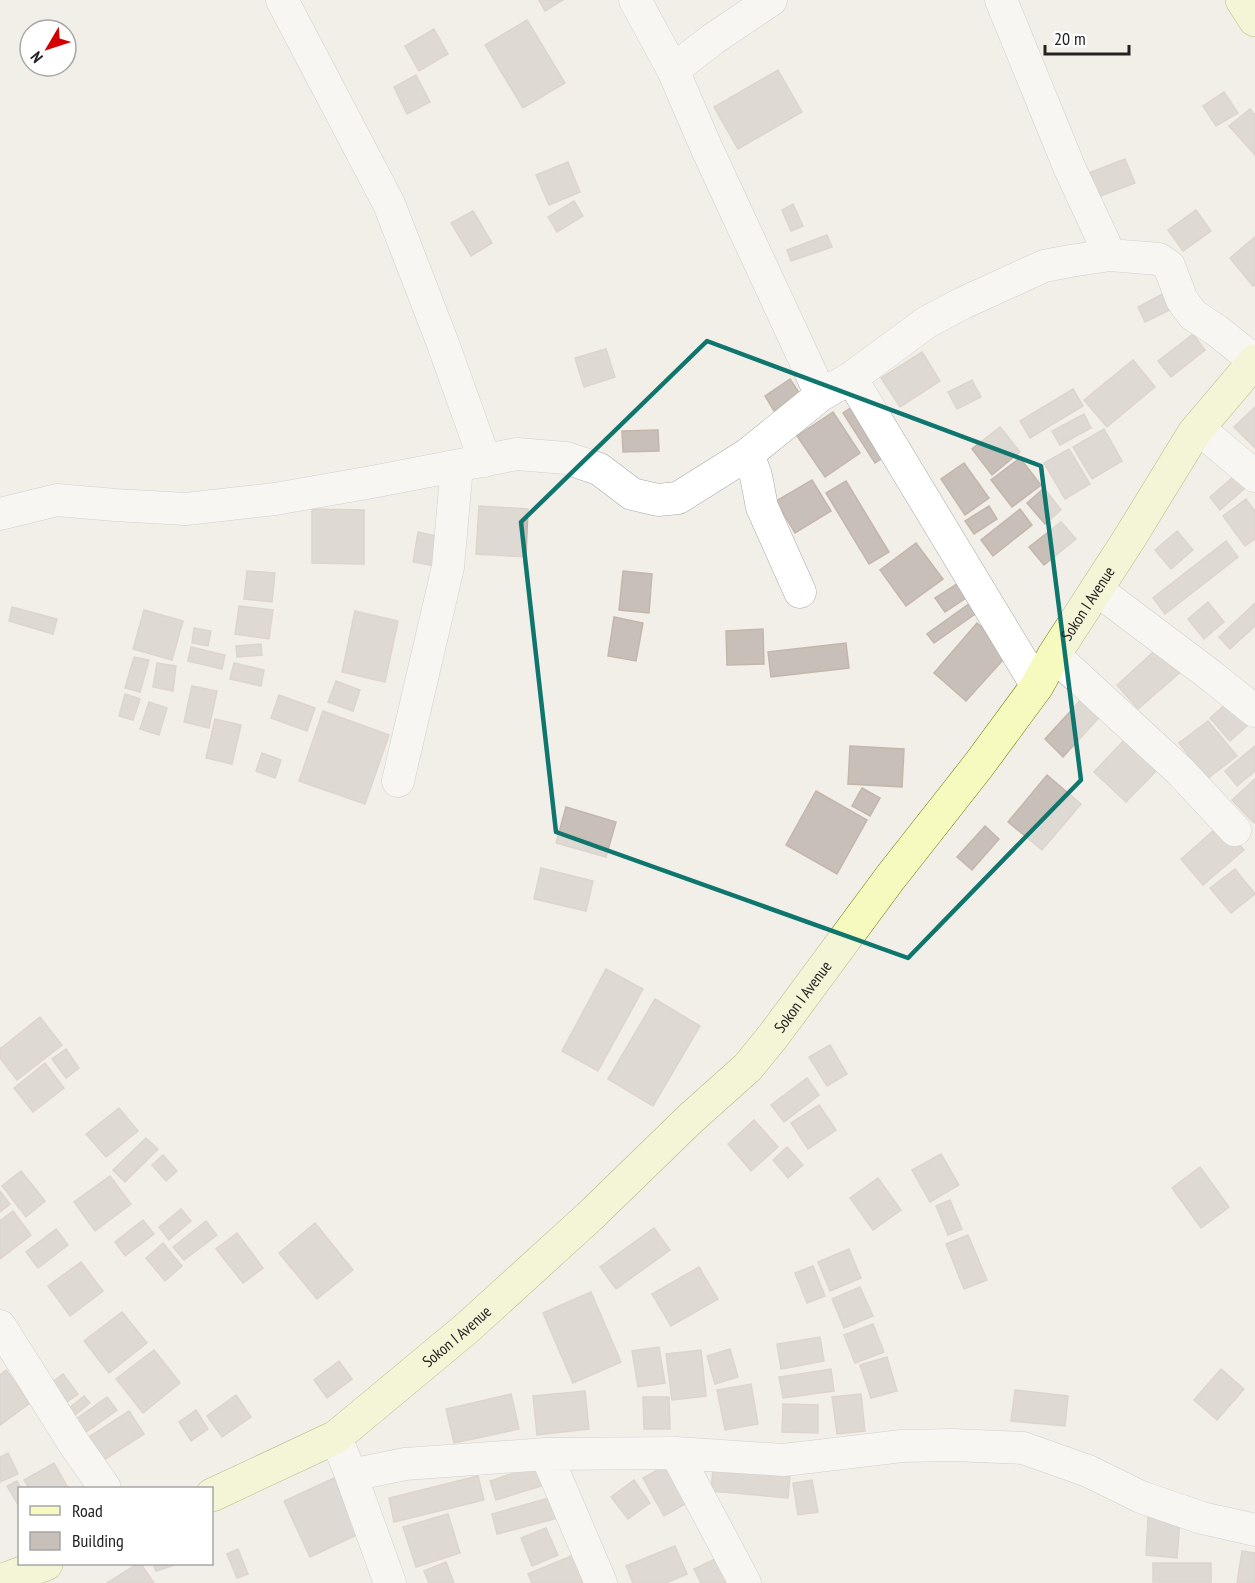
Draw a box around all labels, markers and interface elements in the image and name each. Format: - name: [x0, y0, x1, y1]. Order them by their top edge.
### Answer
- north arrow: [18, 18, 78, 78]
- scale bar: [1045, 18, 1129, 56]
- text: 20 m: [1054, 27, 1086, 50]
- text: N: [26, 48, 47, 67]
- street label: Sokon I Avenue: [1056, 562, 1119, 644]
- street label: Sokon I Avenue: [769, 957, 836, 1036]
- street label: Sokon I Avenue: [418, 1301, 495, 1371]
- legend: [18, 1487, 213, 1565]
- text: Road: [72, 1499, 103, 1522]
- text: Building: [72, 1529, 124, 1552]

